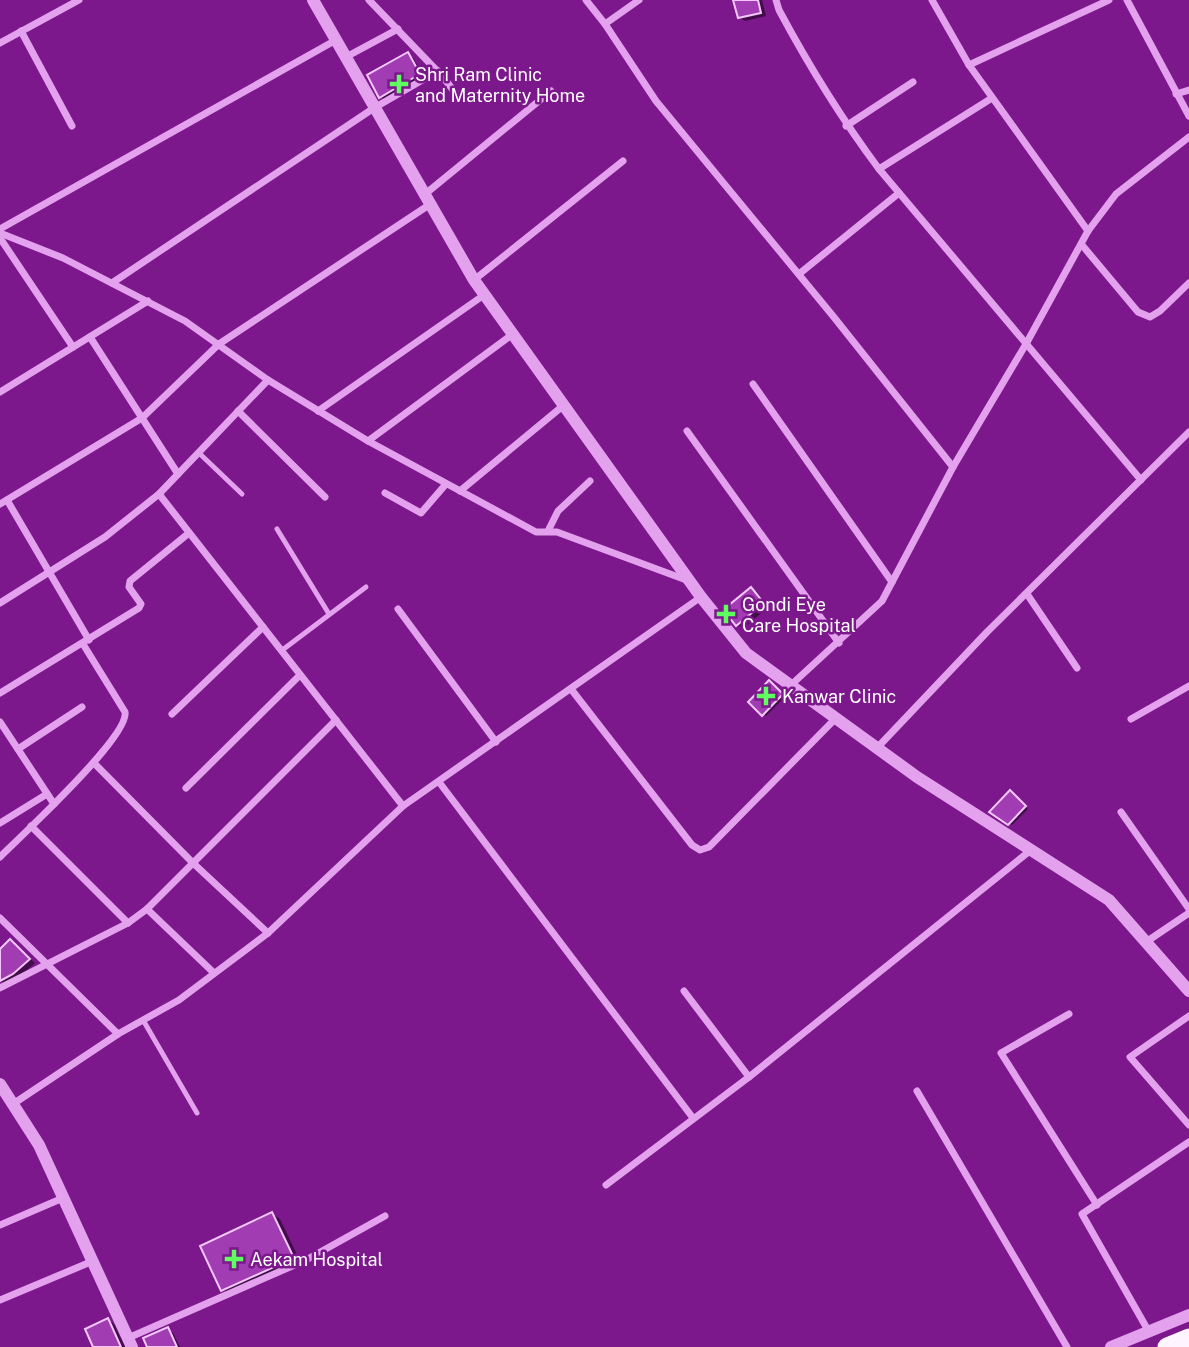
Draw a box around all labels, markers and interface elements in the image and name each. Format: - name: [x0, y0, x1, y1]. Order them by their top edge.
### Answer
- place label: Shri Ram Clinic and Maternity Home: [415, 64, 585, 106]
- marker: Shri Ram Clinic and Maternity Home: [389, 74, 409, 94]
- place label: Gondi Eye Care Hospital: [742, 594, 856, 636]
- marker: Gondi Eye Care Hospital: [716, 604, 736, 624]
- marker: Kanwar Clinic: [756, 686, 776, 706]
- place label: Kanwar Clinic: [782, 686, 896, 707]
- marker: Aekam Hospital: [224, 1249, 244, 1269]
- place label: Aekam Hospital: [250, 1249, 383, 1270]

